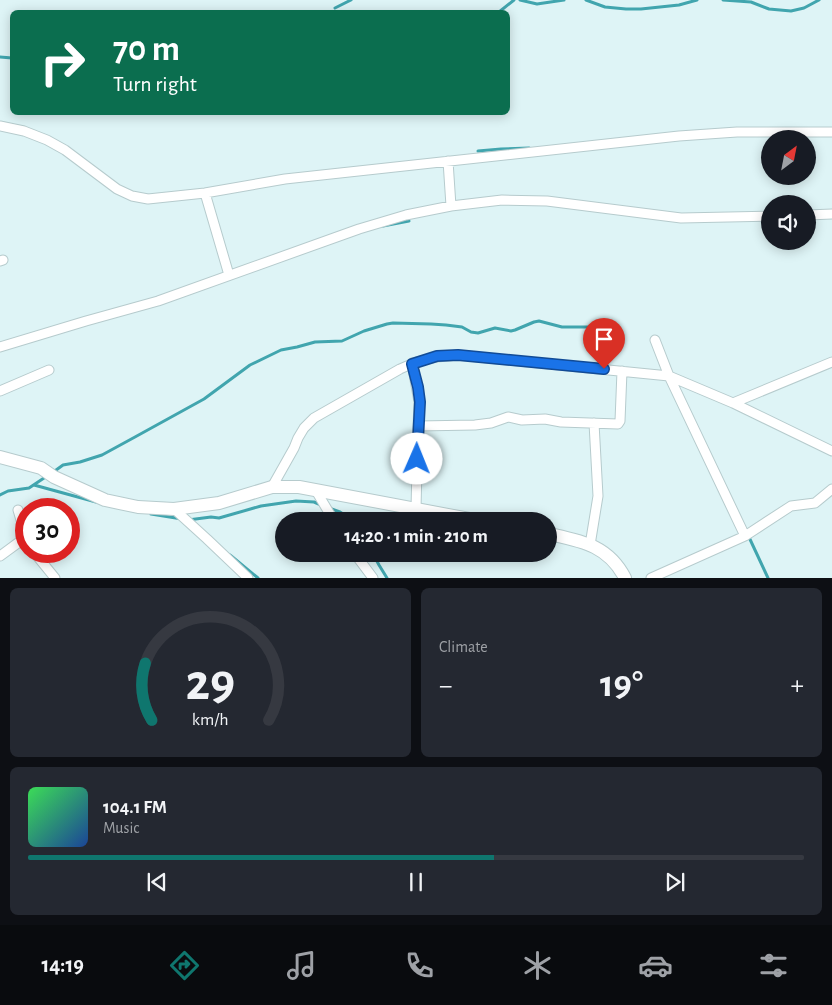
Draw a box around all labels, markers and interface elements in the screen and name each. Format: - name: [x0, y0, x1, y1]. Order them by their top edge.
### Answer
- icon: right: [30, 30, 95, 95]
- text: 70 m: [113, 32, 180, 67]
- text: Turn right: [113, 73, 197, 95]
- north arrow: [761, 130, 816, 185]
- map controls: [761, 130, 816, 250]
- button: sound: [761, 195, 816, 250]
- pin: [583, 318, 625, 369]
- icon: arrive: [590, 325, 618, 353]
- position arrow: [390, 432, 442, 484]
- speed limit sign: 30: [15, 498, 80, 563]
- text: 14:20 · 1 min · 210 m: [344, 527, 488, 546]
- text: Climate: [439, 639, 488, 655]
- text: 29: [186, 657, 235, 709]
- text: 19°: [600, 666, 643, 704]
- text: −: [439, 672, 452, 700]
- text: +: [791, 672, 804, 700]
- text: km/h: [192, 711, 229, 729]
- text: 104.1 FM: [103, 798, 167, 817]
- text: Music: [103, 820, 139, 836]
- icon: previous: [143, 868, 171, 896]
- icon: pause: [402, 868, 430, 896]
- icon: next: [661, 868, 689, 896]
- icon: directions: [167, 948, 202, 983]
- icon: music: [284, 948, 319, 983]
- icon: phone: [402, 948, 437, 983]
- icon: climate: [520, 948, 555, 983]
- icon: car: [638, 948, 673, 983]
- icon: filters: [756, 948, 791, 983]
- text: 14:19: [41, 954, 84, 976]

